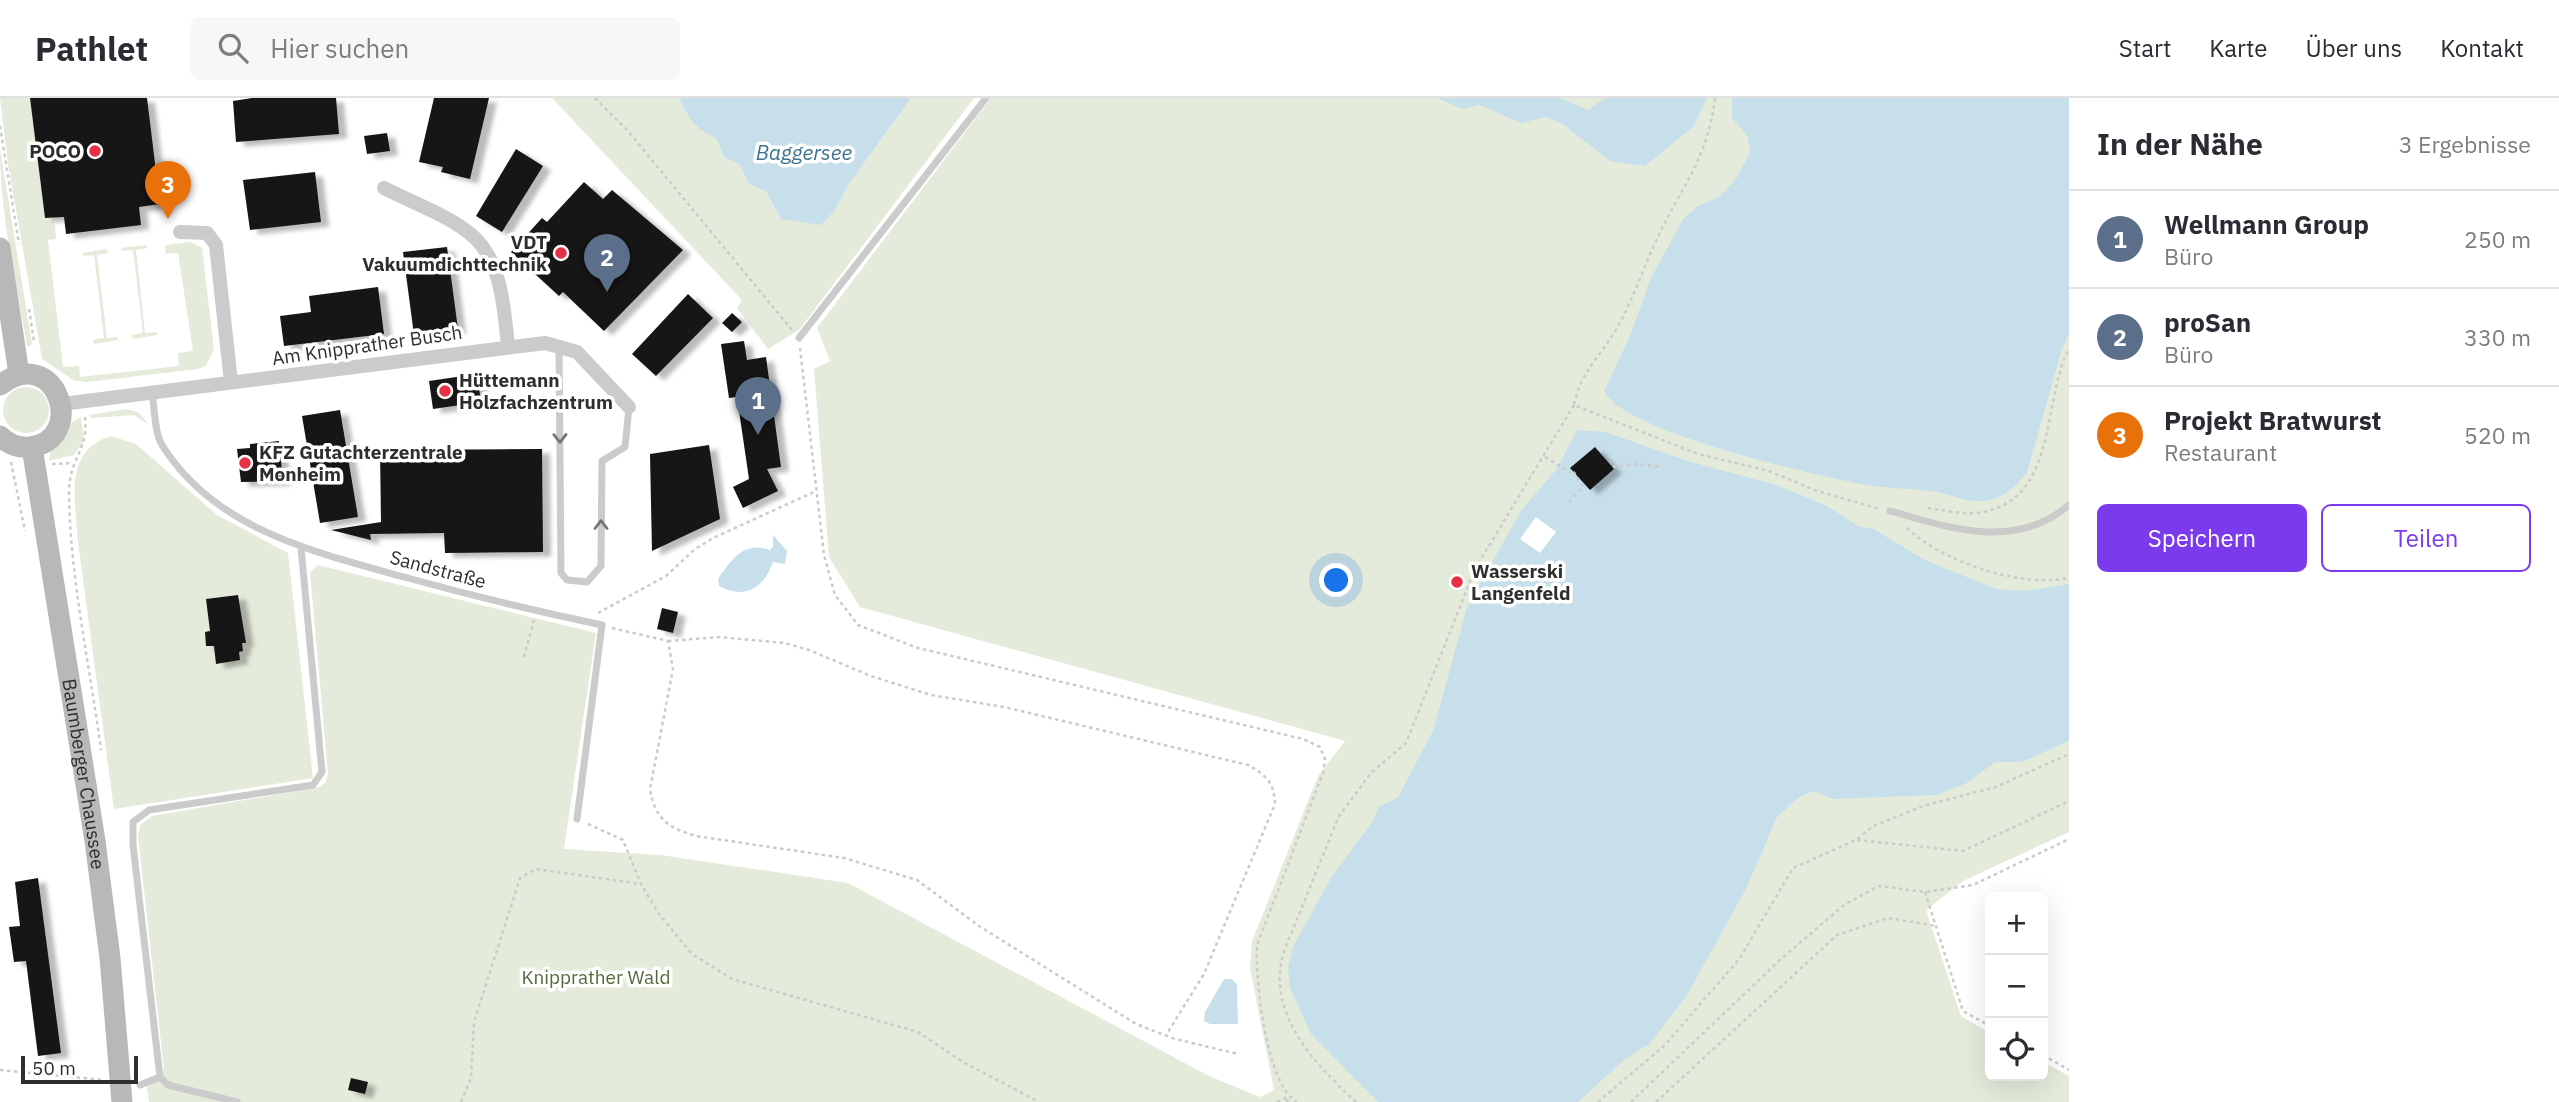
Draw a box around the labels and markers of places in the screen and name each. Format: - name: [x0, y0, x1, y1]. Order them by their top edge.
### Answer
- place label: POCO: [29, 139, 81, 163]
- marker: POCO: [87, 143, 103, 159]
- pin: 3: [145, 161, 191, 219]
- place label: VDT Vakuumdichttechnik: [362, 230, 547, 276]
- pin: 2: [584, 234, 630, 292]
- marker: VDT Vakuumdichttechnik: [553, 245, 569, 261]
- place label: Hüttemann Holzfachzentrum: [459, 368, 613, 414]
- pin: 1: [735, 377, 781, 435]
- marker: Hüttemann Holzfachzentrum: [437, 383, 453, 399]
- place label: KFZ Gutachterzentrale Monheim: [259, 440, 463, 486]
- marker: KFZ Gutachterzentrale Monheim: [237, 455, 253, 471]
- place label: Wasserski Langenfeld: [1471, 559, 1570, 605]
- marker: Wasserski Langenfeld: [1449, 574, 1465, 590]

